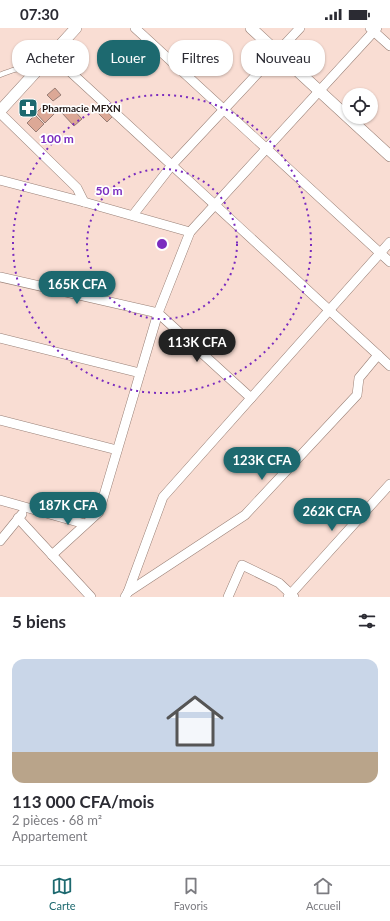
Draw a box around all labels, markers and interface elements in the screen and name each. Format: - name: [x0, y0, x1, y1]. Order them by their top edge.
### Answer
- text: 07:30: [20, 5, 59, 23]
- chip: Acheter: [12, 40, 89, 76]
- chip: Louer: [97, 40, 160, 76]
- chip: Filtres: [168, 40, 233, 76]
- chip: Nouveau: [241, 40, 325, 76]
- map controls: [342, 88, 378, 124]
- button: locate: [342, 88, 378, 124]
- pharmacy icon: Pharmacie MFXN: [17, 97, 39, 119]
- place label: Pharmacie MFXN: [42, 102, 121, 114]
- text: 100 m: [40, 131, 74, 146]
- text: 50 m: [96, 183, 122, 198]
- centre of rings: [155, 237, 169, 251]
- pin: 165K CFA: [36, 271, 118, 305]
- text: 165K CFA: [48, 276, 106, 292]
- pin: 113K CFA: [156, 329, 238, 363]
- text: 113K CFA: [168, 334, 226, 350]
- pin: 123K CFA: [221, 447, 303, 481]
- text: 123K CFA: [233, 452, 291, 468]
- pin: 187K CFA: [27, 492, 109, 526]
- text: 187K CFA: [39, 497, 97, 513]
- pin: 262K CFA: [291, 498, 373, 532]
- text: 262K CFA: [303, 503, 361, 519]
- icon: filters: [356, 610, 378, 632]
- text: 5 biens: [12, 611, 66, 632]
- icon: home: [159, 685, 231, 757]
- text: 113 000 CFA/mois: [12, 791, 154, 812]
- text: 2 pièces · 68 m²: [12, 812, 102, 828]
- text: Appartement: [12, 828, 87, 844]
- tab: Carte: [49, 875, 76, 912]
- tab: Favoris: [174, 875, 208, 912]
- tab: Accueil: [306, 875, 341, 912]

